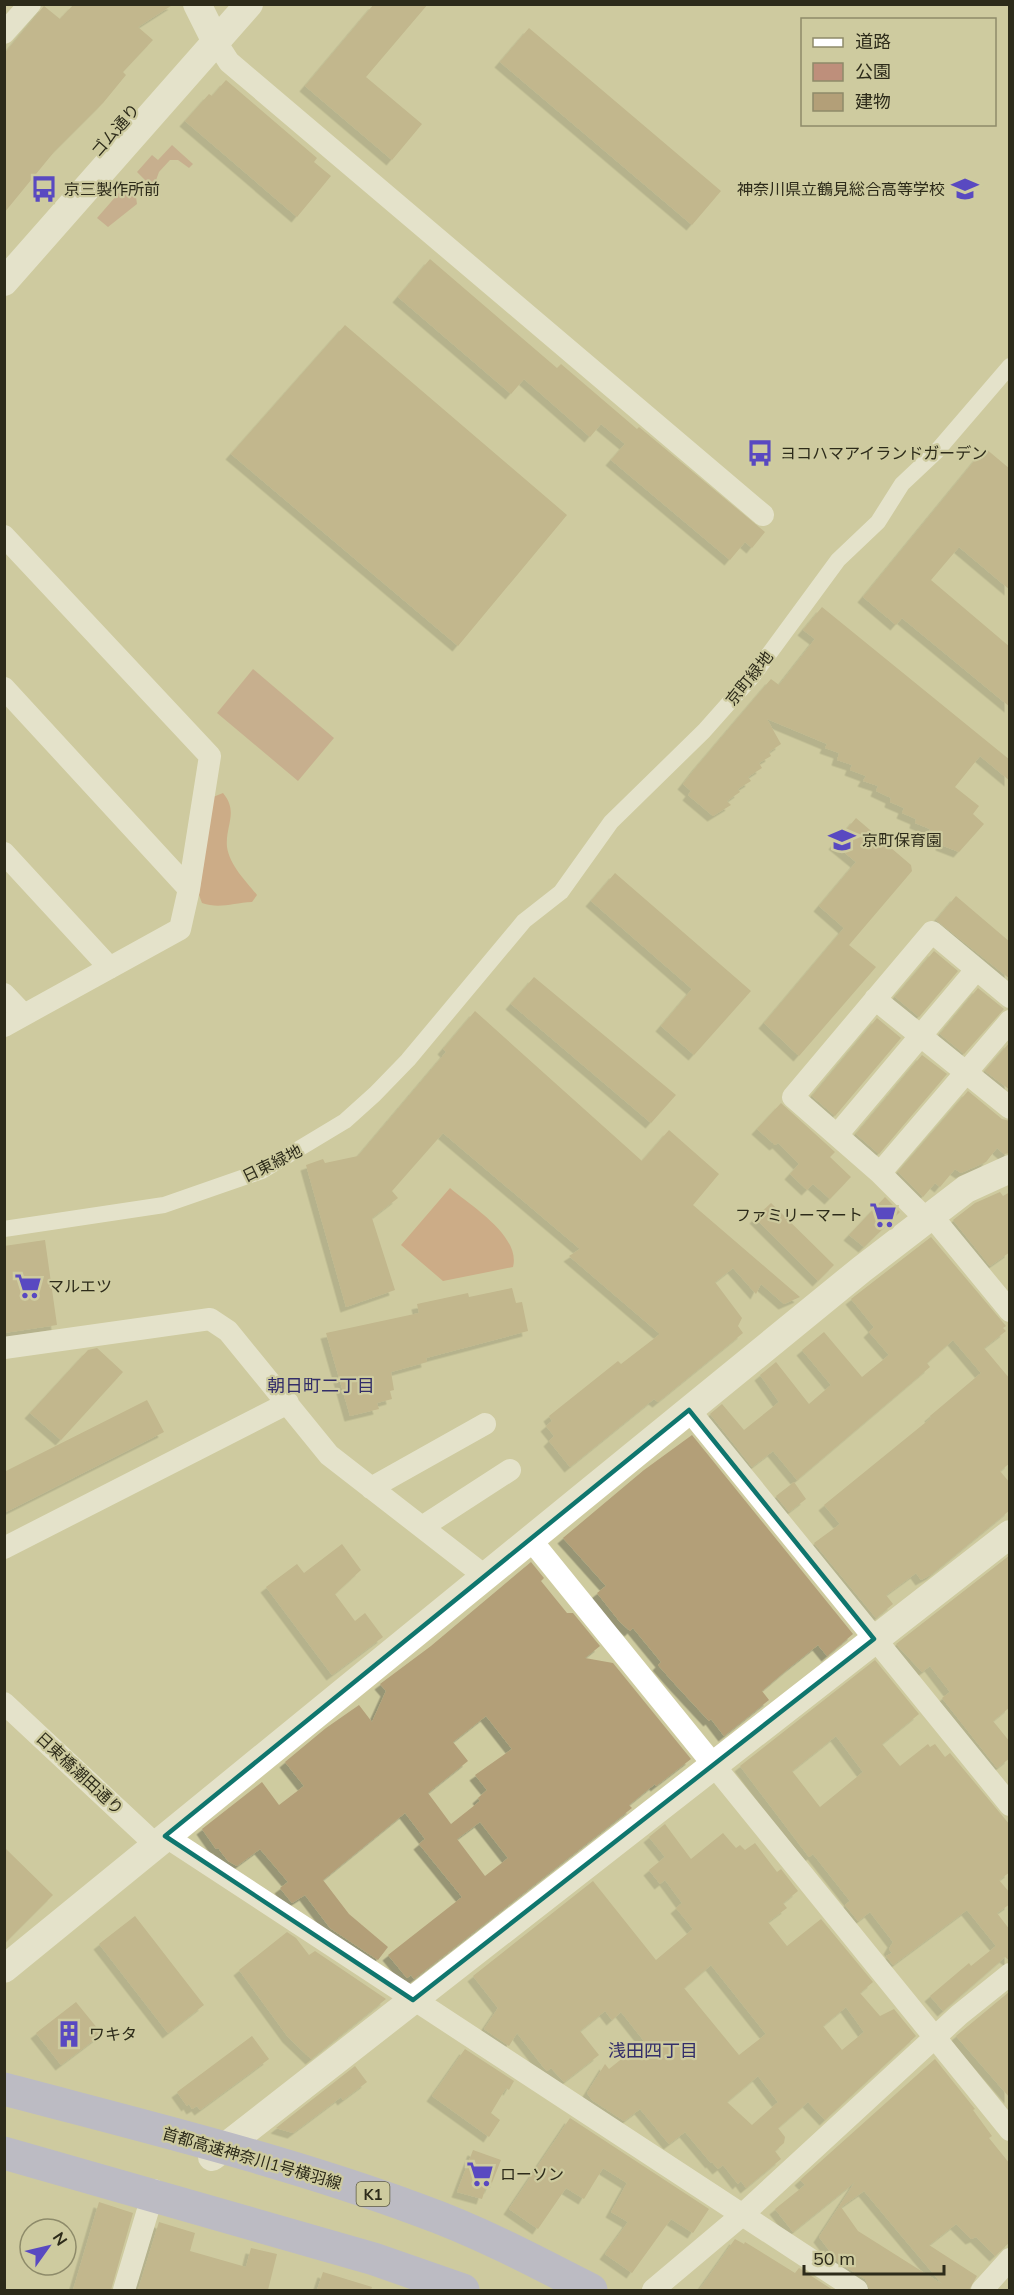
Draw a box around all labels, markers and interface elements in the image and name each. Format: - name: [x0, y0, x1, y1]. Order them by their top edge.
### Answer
- legend: [801, 18, 996, 126]
- text: 道路: [855, 30, 891, 53]
- text: 公園: [855, 60, 891, 83]
- text: 建物: [855, 90, 891, 113]
- street label: ゴム通り: [86, 99, 144, 161]
- bus stop icon: 京三製作所前: [29, 174, 59, 204]
- school or university icon: 神奈川県立鶴見総合高等学校: [950, 174, 980, 204]
- place label: 京三製作所前: [64, 179, 160, 199]
- place label: 神奈川県立鶴見総合高等学校: [737, 179, 945, 199]
- bus stop icon: ヨコハマアイランドガーデン: [745, 438, 775, 468]
- place label: ヨコハマアイランドガーデン: [780, 443, 987, 463]
- street label: 京町緑地: [721, 647, 777, 709]
- school or university icon: 京町保育園: [827, 825, 857, 855]
- place label: 京町保育園: [862, 830, 942, 850]
- street label: 日東緑地: [239, 1140, 305, 1186]
- supermarket icon: ファミリーマート: [868, 1200, 898, 1230]
- place label: ファミリーマート: [735, 1205, 863, 1225]
- supermarket icon: マルエツ: [13, 1271, 43, 1301]
- place label: マルエツ: [48, 1276, 112, 1296]
- district label: 朝日町二丁目: [267, 1374, 375, 1397]
- street label: 日東橋潮田通り: [32, 1727, 128, 1819]
- building icon: ワキタ: [54, 2019, 84, 2049]
- place label: ワキタ: [89, 2024, 137, 2044]
- district label: 浅田四丁目: [608, 2039, 698, 2062]
- street label: 首都高速神奈川1号横羽線: [160, 2123, 344, 2193]
- supermarket icon: ローソン: [465, 2159, 495, 2189]
- place label: ローソン: [500, 2164, 564, 2184]
- road number: K1: [356, 2182, 389, 2206]
- north arrow: [18, 2217, 78, 2277]
- text: N: [49, 2228, 72, 2249]
- scale bar: [804, 2238, 944, 2276]
- text: 50 m: [813, 2247, 855, 2270]

